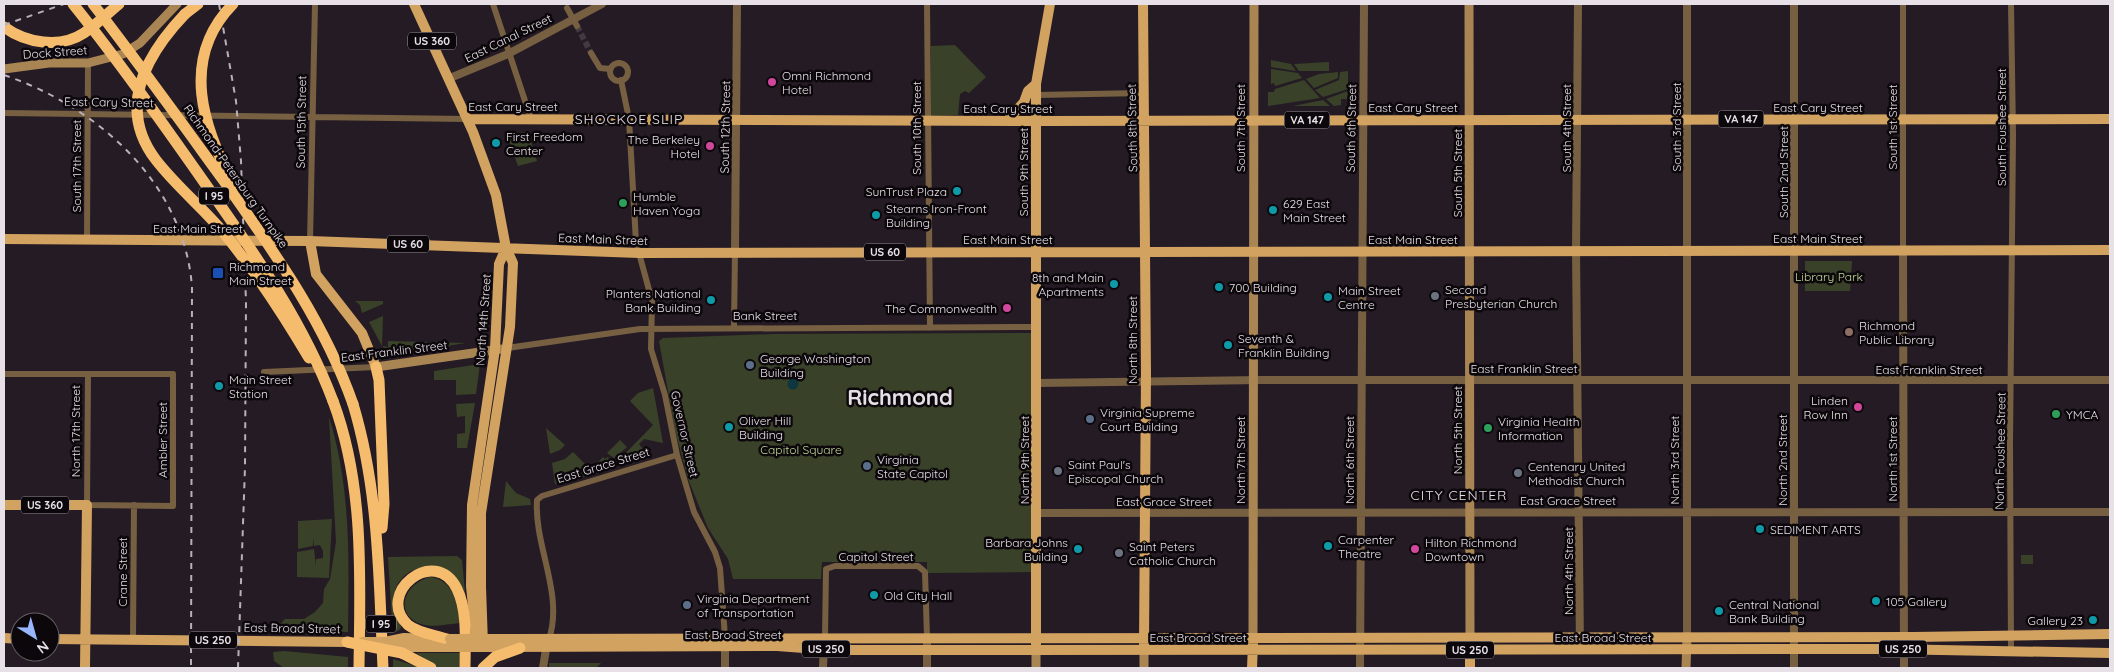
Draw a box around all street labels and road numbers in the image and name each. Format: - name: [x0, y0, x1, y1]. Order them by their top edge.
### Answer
- street label: East Canal Street: [462, 10, 554, 66]
- road number: US 360: [408, 32, 456, 49]
- street label: Dock Street: [22, 42, 88, 62]
- street label: South Foushee Street: [1994, 68, 2009, 186]
- street label: South 15th Street: [293, 75, 309, 169]
- street label: South 12th Street: [717, 80, 733, 174]
- street label: South 10th Street: [909, 81, 924, 175]
- street label: South 3rd Street: [1669, 83, 1684, 171]
- street label: South 8th Street: [1124, 84, 1140, 172]
- street label: South 7th Street: [1233, 84, 1248, 172]
- street label: South 6th Street: [1343, 84, 1359, 172]
- street label: South 4th Street: [1559, 84, 1574, 172]
- street label: South 1st Street: [1885, 84, 1900, 170]
- street label: East Cary Street: [64, 94, 154, 110]
- street label: East Cary Street: [468, 99, 558, 114]
- street label: East Cary Street: [1368, 100, 1458, 115]
- street label: East Cary Street: [1773, 100, 1863, 115]
- street label: Richmond-Petersburg Turnpike: [181, 101, 292, 251]
- street label: East Cary Street: [963, 101, 1053, 116]
- road number: VA 147: [1718, 110, 1764, 128]
- road number: VA 147: [1284, 112, 1330, 128]
- street label: South 17th Street: [69, 120, 84, 212]
- street label: South 2nd Street: [1776, 126, 1791, 218]
- street label: South 9th Street: [1016, 128, 1031, 216]
- street label: South 5th Street: [1450, 129, 1465, 217]
- road number: I 95: [199, 188, 229, 205]
- street label: East Main Street: [153, 221, 243, 236]
- street label: East Main Street: [558, 230, 648, 248]
- street label: East Main Street: [1773, 231, 1863, 246]
- street label: East Main Street: [963, 232, 1053, 247]
- street label: East Main Street: [1368, 232, 1458, 247]
- road number: US 60: [387, 235, 429, 252]
- road number: US 60: [864, 243, 906, 260]
- street label: North 14th Street: [472, 273, 494, 367]
- street label: North 8th Street: [1125, 296, 1140, 384]
- street label: Bank Street: [733, 308, 797, 323]
- street label: East Franklin Street: [340, 337, 448, 365]
- street label: East Franklin Street: [1470, 361, 1578, 376]
- street label: East Franklin Street: [1875, 362, 1983, 377]
- street label: North 17th Street: [68, 385, 83, 477]
- street label: North 5th Street: [1450, 386, 1465, 474]
- street label: Governor Street: [668, 389, 702, 479]
- street label: North Foushee Street: [1991, 392, 2009, 510]
- street label: Ambler Street: [155, 402, 170, 478]
- street label: North 2nd Street: [1775, 414, 1790, 506]
- street label: North 9th Street: [1017, 416, 1032, 504]
- street label: North 7th Street: [1233, 416, 1248, 504]
- street label: North 6th Street: [1342, 416, 1357, 504]
- street label: North 3rd Street: [1667, 416, 1682, 504]
- street label: North 1st Street: [1885, 417, 1900, 501]
- street label: East Grace Street: [555, 444, 651, 486]
- street label: East Grace Street: [1520, 493, 1616, 508]
- street label: East Grace Street: [1116, 494, 1212, 509]
- road number: US 360: [21, 496, 69, 514]
- street label: North 4th Street: [1561, 527, 1576, 615]
- street label: Crane Street: [115, 537, 130, 607]
- street label: Capitol Street: [838, 549, 914, 564]
- road number: I 95: [366, 616, 396, 632]
- street label: East Broad Street: [243, 620, 341, 636]
- street label: East Broad Street: [684, 627, 782, 642]
- street label: East Broad Street: [1149, 630, 1247, 645]
- street label: East Broad Street: [1554, 630, 1652, 645]
- road number: US 250: [189, 632, 237, 648]
- road number: US 250: [802, 641, 850, 658]
- road number: US 250: [1879, 641, 1927, 658]
- road number: US 250: [1446, 642, 1494, 658]

